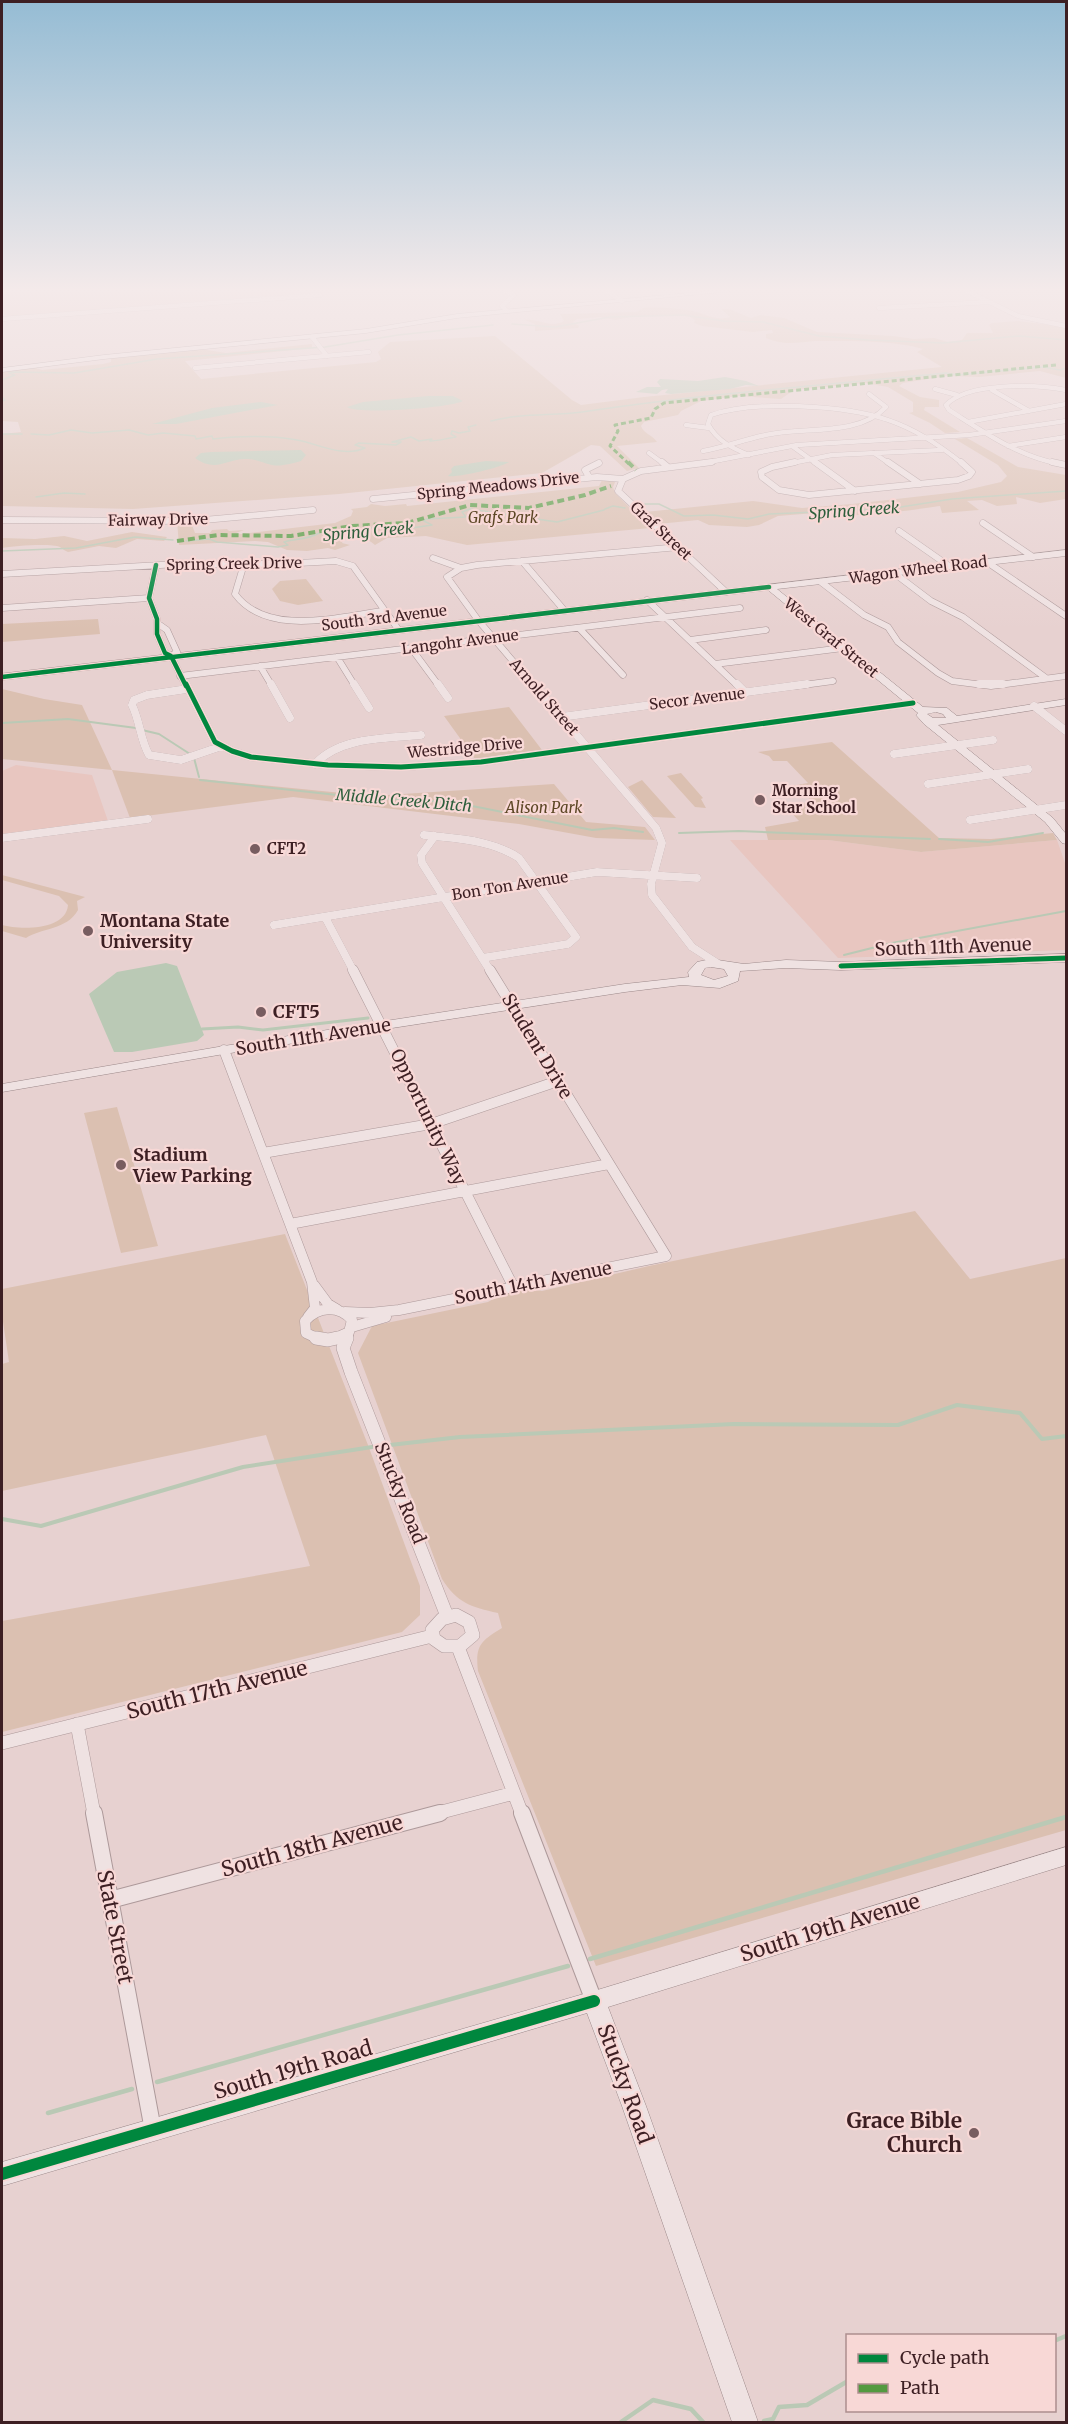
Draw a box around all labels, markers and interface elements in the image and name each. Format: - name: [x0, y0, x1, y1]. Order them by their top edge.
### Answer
- street label: Spring Meadows Drive: [416, 468, 580, 503]
- street label: Graf Street: [627, 497, 696, 564]
- water label: Spring Creek: [808, 497, 900, 523]
- park label: Grafs Park: [468, 508, 539, 527]
- street label: Fairway Drive: [108, 509, 208, 530]
- water label: Spring Creek: [322, 517, 414, 545]
- street label: Wagon Wheel Road: [847, 552, 988, 588]
- street label: Spring Creek Drive: [166, 553, 302, 574]
- street label: West Graf Street: [779, 593, 883, 682]
- street label: South 3rd Avenue: [320, 600, 448, 635]
- street label: Langohr Avenue: [400, 625, 520, 658]
- street label: Arnold Street: [505, 653, 583, 739]
- street label: Secor Avenue: [648, 683, 746, 714]
- street label: Westridge Drive: [406, 733, 523, 762]
- place label: Morning Star School: [772, 781, 856, 817]
- water label: Middle Creek Ditch: [334, 784, 473, 816]
- marker: Morning Star School: [753, 793, 767, 807]
- park label: Alison Park: [504, 798, 583, 817]
- place label: CFT2: [267, 839, 306, 858]
- marker: CFT2: [248, 842, 262, 856]
- street label: Bon Ton Avenue: [450, 867, 570, 904]
- place label: Montana State University: [100, 909, 230, 953]
- marker: Montana State University: [81, 924, 95, 938]
- street label: South 11th Avenue: [874, 932, 1032, 961]
- street label: Student Drive: [497, 989, 578, 1103]
- place label: CFT5: [273, 1000, 320, 1023]
- marker: CFT5: [254, 1005, 268, 1019]
- street label: South 11th Avenue: [234, 1013, 392, 1060]
- street label: Opportunity Way: [385, 1045, 472, 1189]
- place label: Stadium View Parking: [132, 1143, 252, 1187]
- marker: Stadium View Parking: [114, 1158, 128, 1172]
- street label: South 14th Avenue: [452, 1256, 614, 1309]
- street label: Stucky Road: [370, 1439, 431, 1547]
- street label: South 17th Avenue: [124, 1654, 310, 1725]
- street label: South 18th Avenue: [218, 1808, 406, 1883]
- street label: State Street: [91, 1868, 140, 1986]
- street label: South 19th Avenue: [737, 1887, 923, 1968]
- street label: Stucky Road: [591, 2020, 660, 2148]
- street label: South 19th Road: [210, 2034, 376, 2105]
- place label: Grace Bible Church: [846, 2107, 962, 2158]
- marker: Grace Bible Church: [967, 2126, 981, 2140]
- legend: [846, 2334, 1056, 2412]
- text: Cycle path: [900, 2346, 990, 2369]
- text: Path: [900, 2376, 940, 2399]

